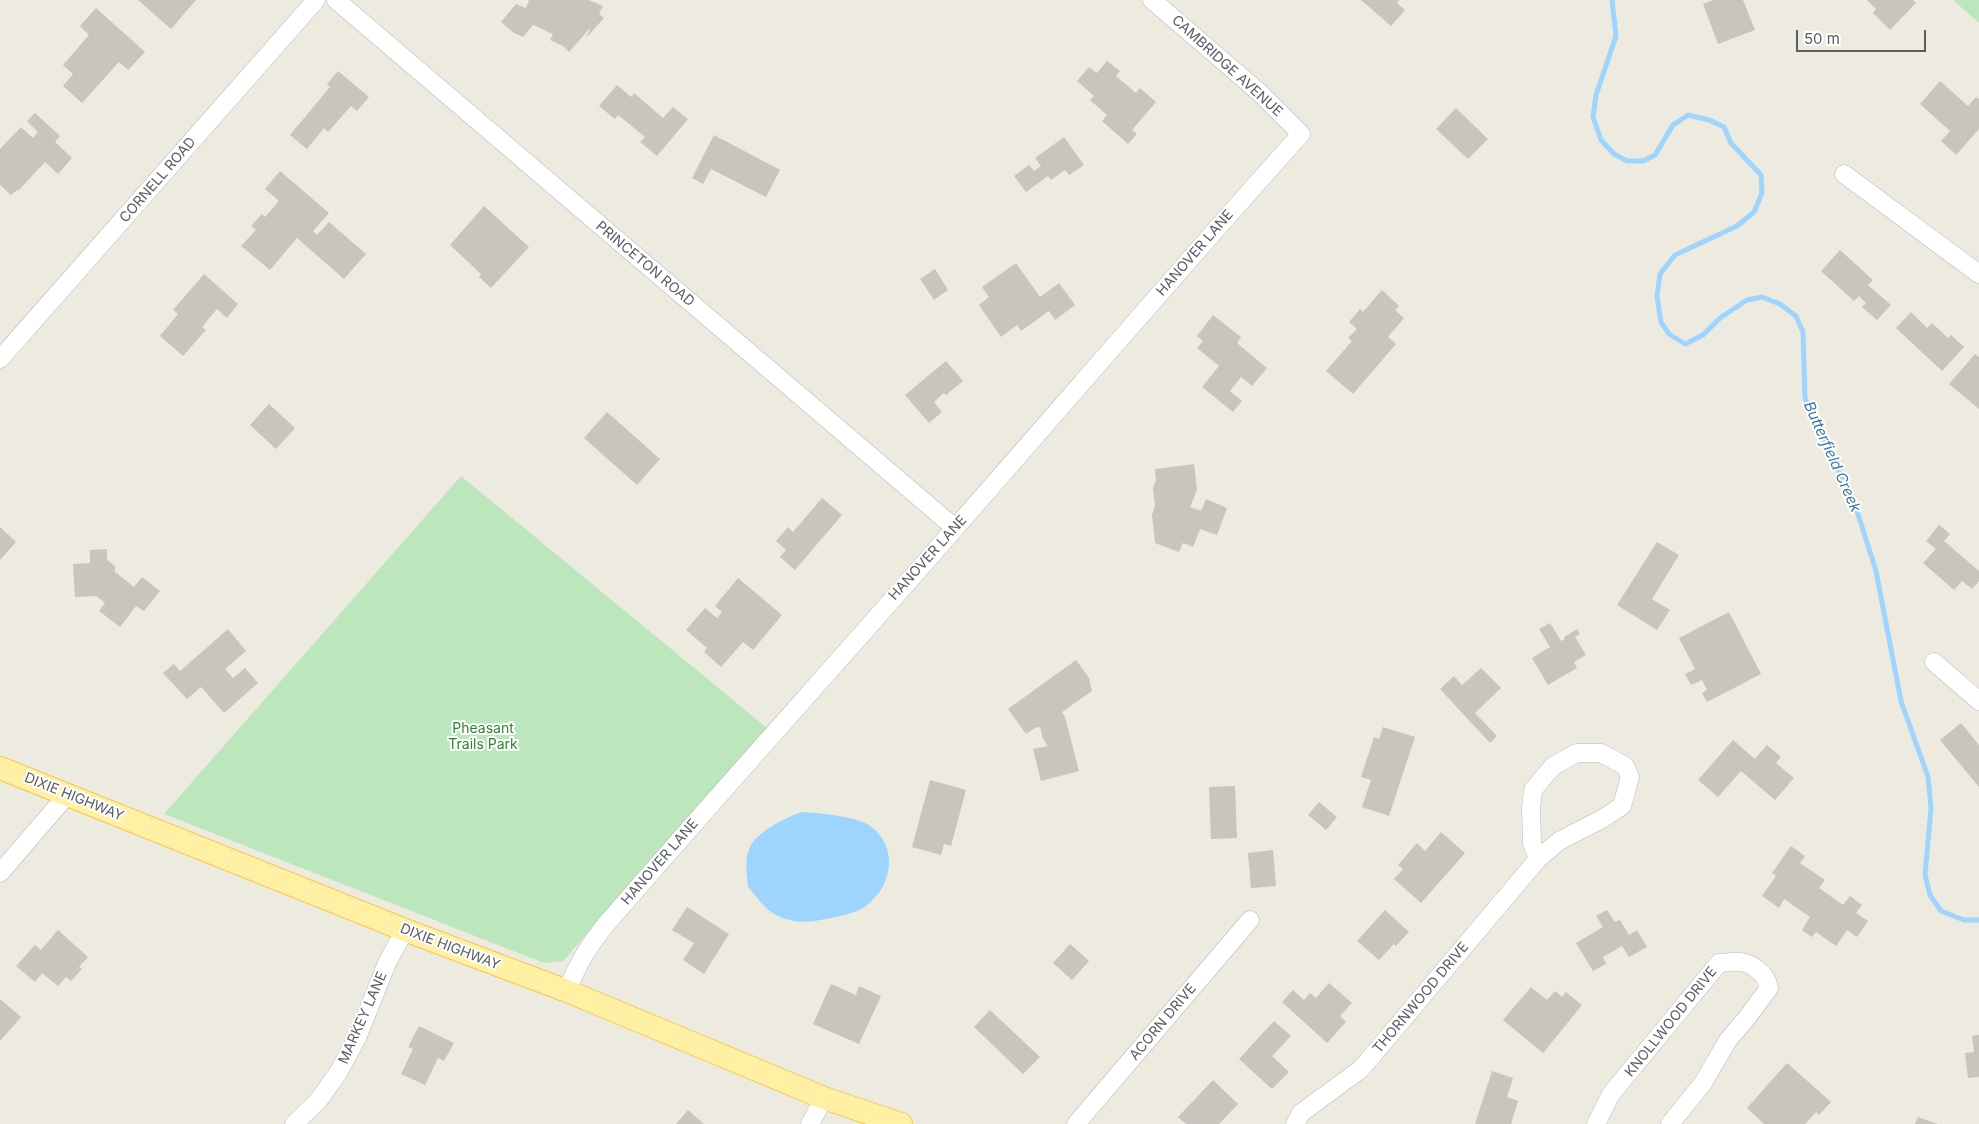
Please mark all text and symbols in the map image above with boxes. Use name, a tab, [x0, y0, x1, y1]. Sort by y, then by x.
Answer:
street label: CAMBRIDGE AVENUE	[1168, 12, 1286, 120]
scale bar	[1799, 20, 1929, 52]
text: 50 m	[1804, 29, 1840, 48]
street label: CORNELL ROAD	[116, 134, 200, 226]
street label: HANOVER LANE	[1153, 207, 1237, 299]
street label: PRINCETON ROAD	[592, 218, 698, 310]
water label: Butterfield Creek	[1800, 399, 1864, 515]
street label: HANOVER LANE	[885, 512, 971, 604]
park label: Pheasant Trails Park	[448, 721, 518, 754]
street label: DIXIE HIGHWAY	[22, 769, 126, 825]
street label: HANOVER LANE	[618, 816, 702, 908]
street label: DIXIE HIGHWAY	[398, 920, 502, 974]
street label: THORNWOOD DRIVE	[1370, 939, 1472, 1057]
street label: KNOLLWOOD DRIVE	[1621, 964, 1721, 1080]
street label: MARKEY LANE	[335, 969, 391, 1067]
street label: ACORN DRIVE	[1126, 980, 1200, 1064]

